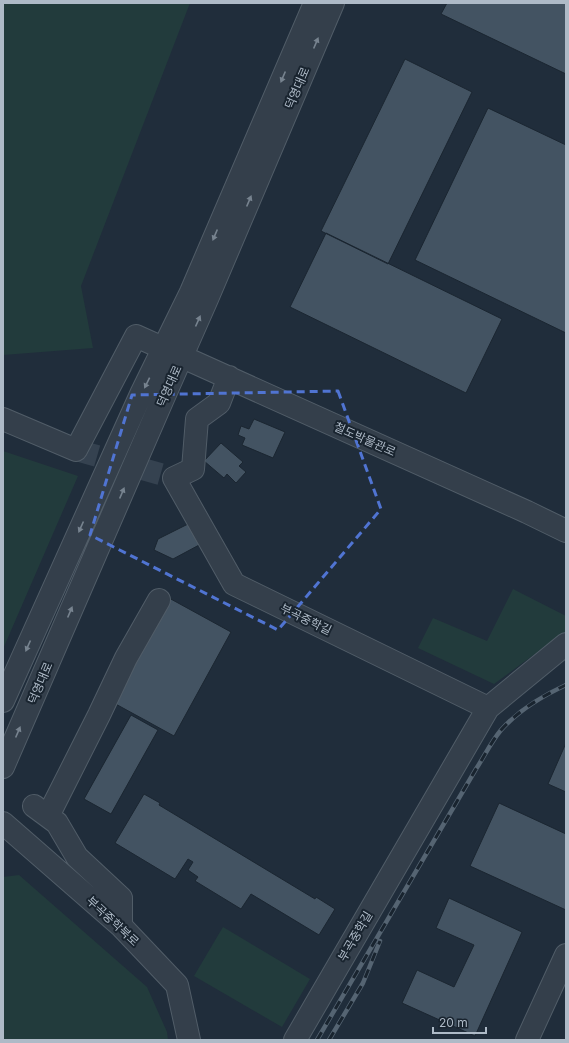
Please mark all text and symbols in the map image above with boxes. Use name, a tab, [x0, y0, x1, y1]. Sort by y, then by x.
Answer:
one-way arrow	[313, 37, 319, 49]
street label: 덕영대로	[281, 65, 313, 111]
one-way arrow	[280, 72, 286, 83]
one-way arrow	[246, 196, 252, 207]
one-way arrow	[212, 230, 218, 241]
one-way arrow	[195, 314, 201, 326]
street label: 덕영대로	[153, 363, 185, 409]
one-way arrow	[143, 378, 150, 389]
street label: 철도박물관로	[332, 419, 398, 459]
one-way arrow	[119, 488, 125, 499]
one-way arrow	[78, 522, 84, 533]
street label: 부곡중학길	[278, 600, 334, 638]
one-way arrow	[67, 607, 73, 618]
one-way arrow	[25, 640, 31, 651]
street label: 덕영대로	[24, 660, 56, 706]
one-way arrow	[16, 725, 22, 737]
street label: 부곡중학북로	[84, 893, 142, 949]
street label: 부곡중학길	[335, 908, 375, 964]
scale bar	[433, 1009, 486, 1035]
text: 20 m	[439, 1015, 468, 1030]

